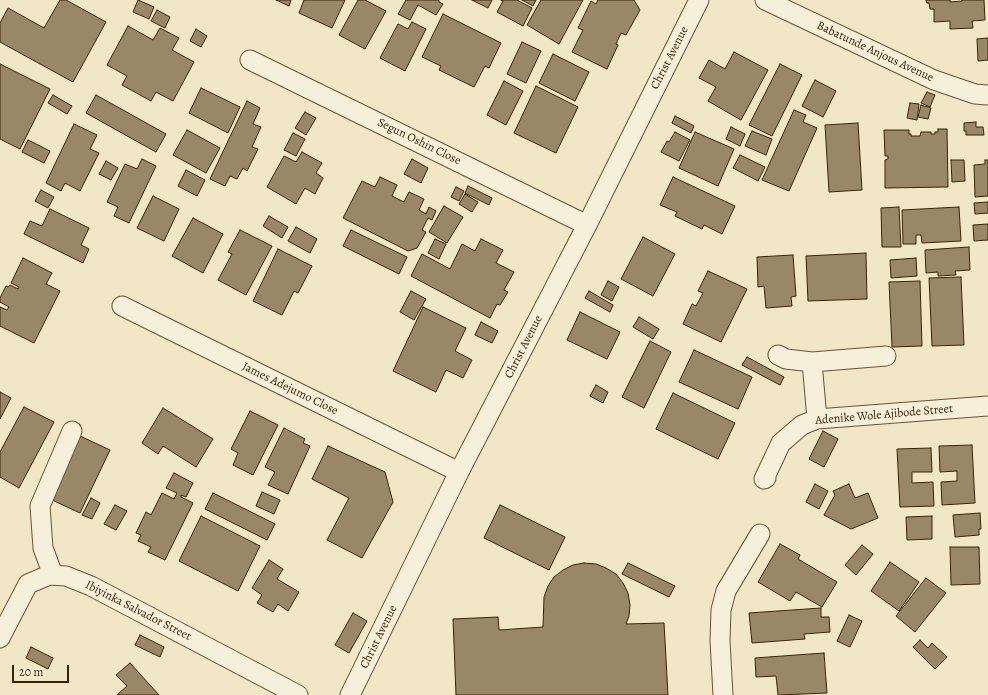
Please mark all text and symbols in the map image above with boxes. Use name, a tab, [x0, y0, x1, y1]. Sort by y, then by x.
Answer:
street label: Babatunde Anjous Avenue	[814, 19, 936, 85]
street label: Christ Avenue	[648, 24, 692, 92]
street label: Segun Oshin Close	[375, 116, 463, 168]
street label: Christ Avenue	[502, 313, 546, 381]
street label: James Adejumo Close	[240, 360, 340, 418]
street label: Adenike Wole Ajibode Street	[815, 402, 953, 428]
street label: Ibiyinka Salvador Street	[83, 578, 193, 644]
street label: Christ Avenue	[357, 603, 401, 671]
scale bar	[14, 657, 71, 683]
text: 20 m	[19, 664, 43, 680]

